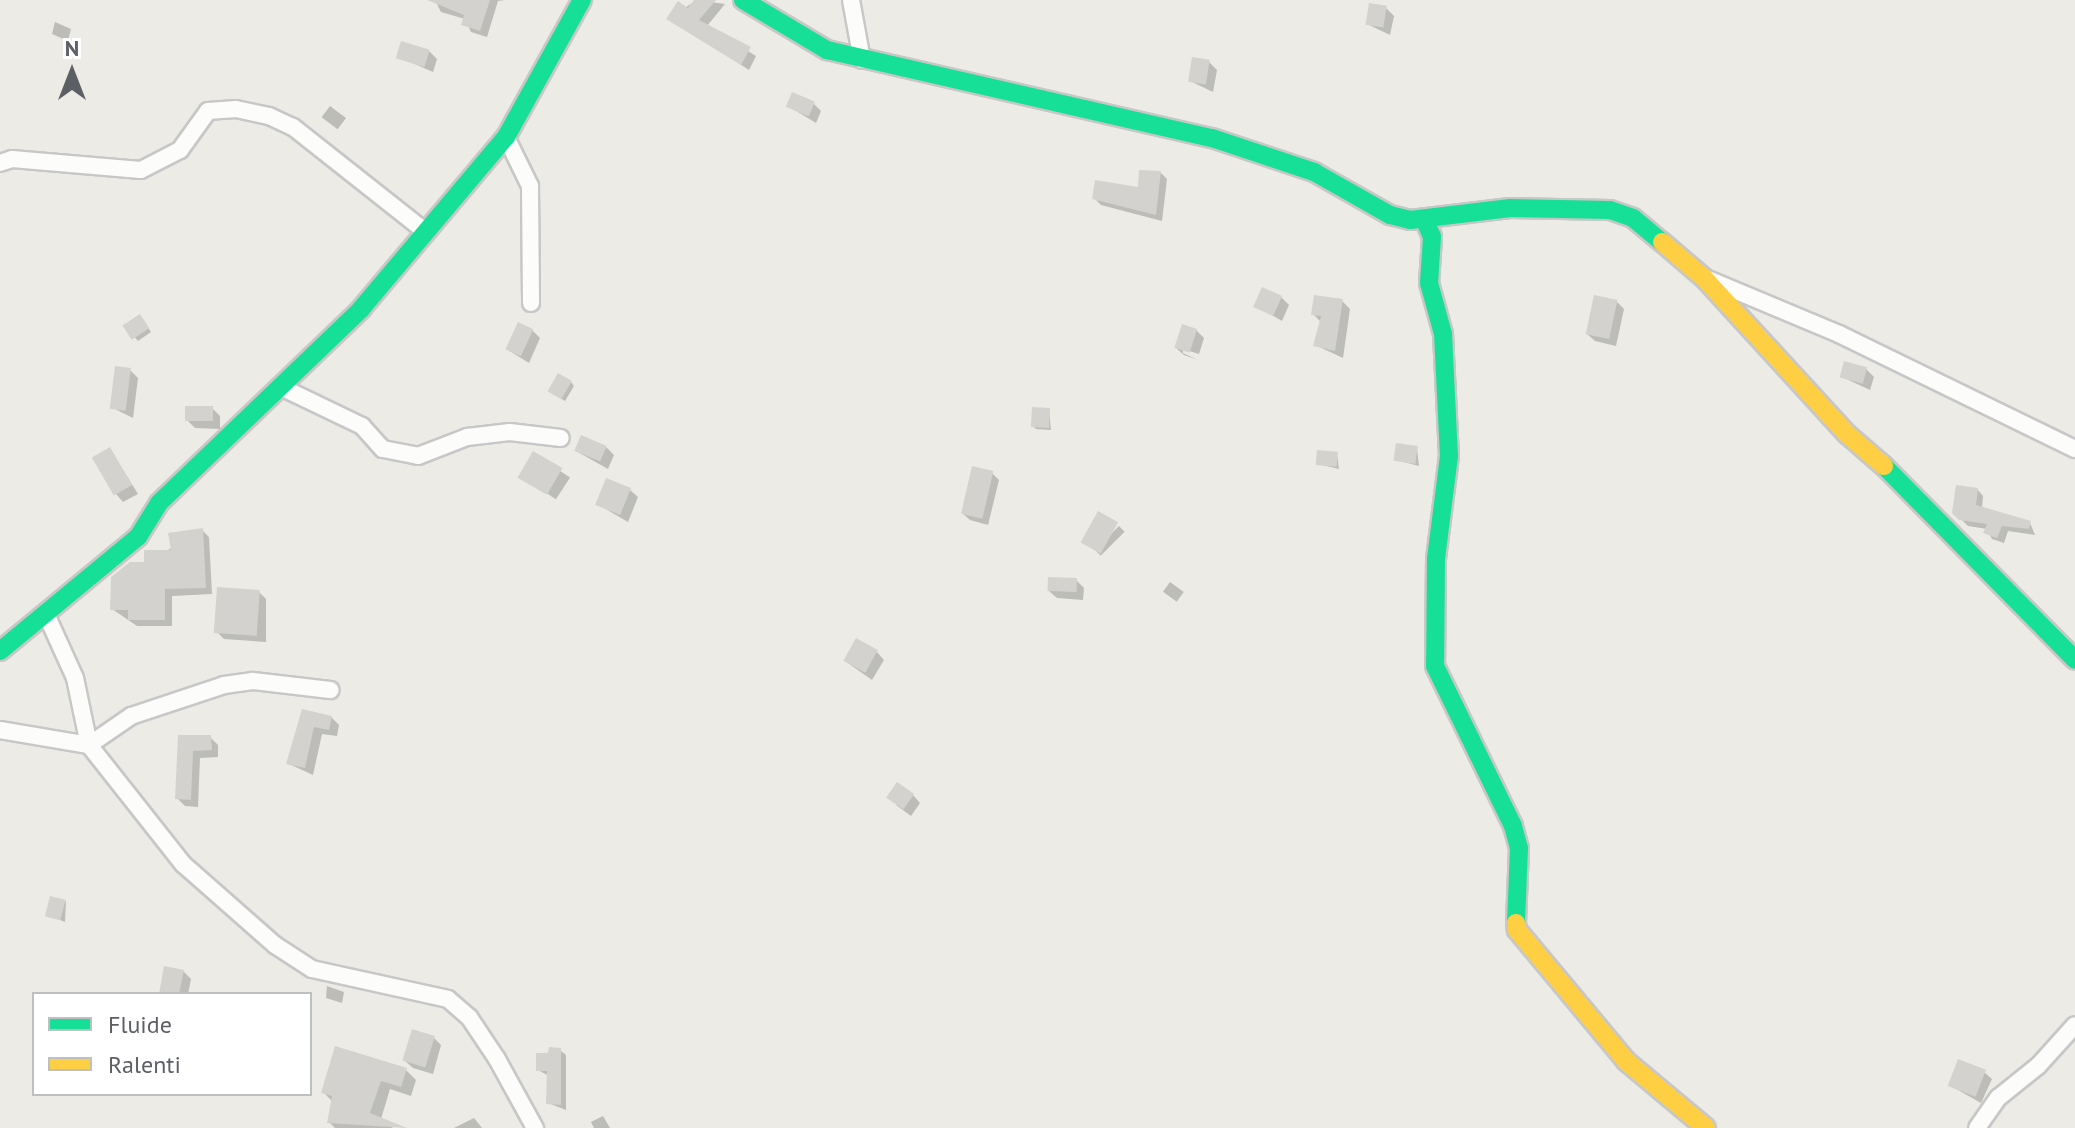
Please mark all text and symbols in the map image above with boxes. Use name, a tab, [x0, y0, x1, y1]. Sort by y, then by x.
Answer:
north arrow	[32, 32, 112, 112]
text: N	[65, 34, 79, 62]
legend	[32, 992, 312, 1096]
text: Fluide	[108, 1009, 172, 1040]
text: Ralenti	[108, 1049, 181, 1080]

